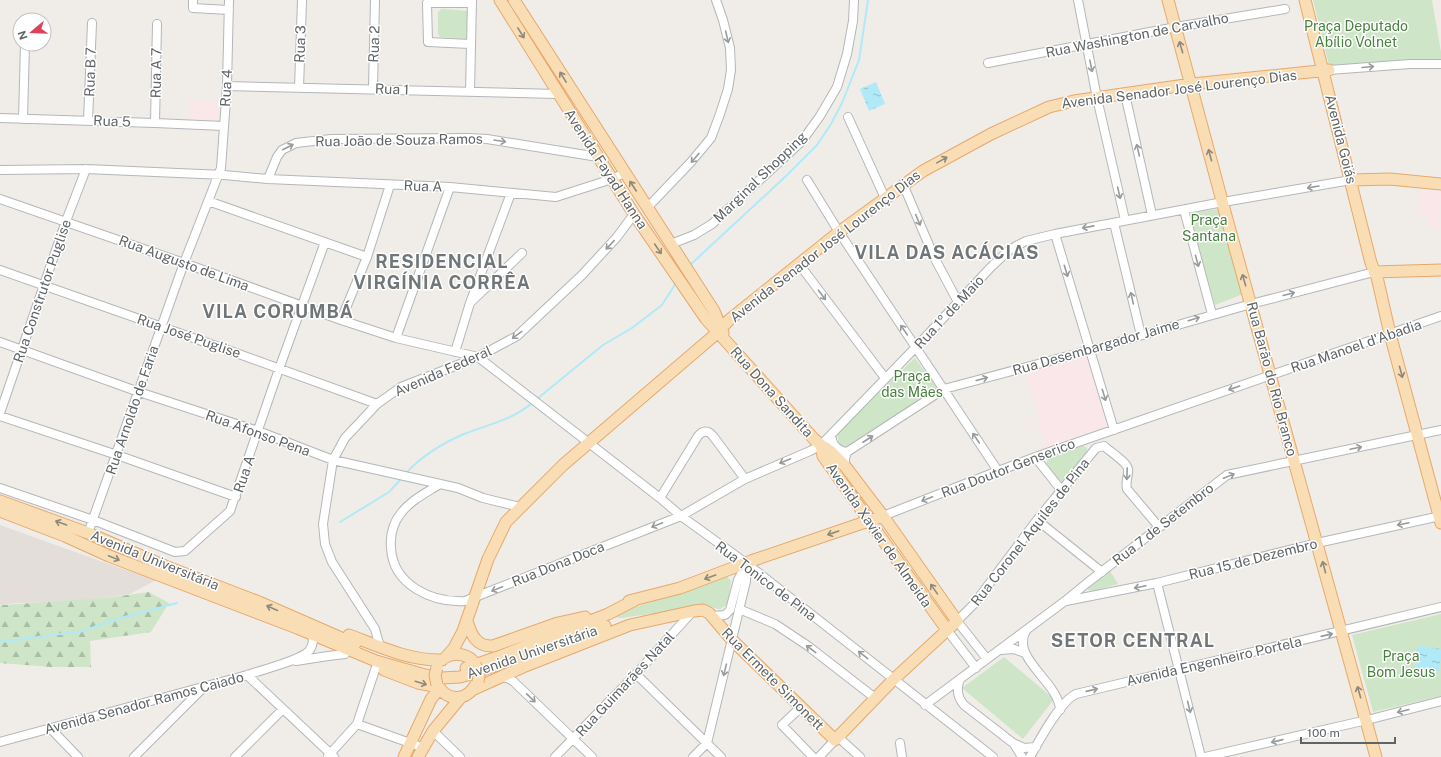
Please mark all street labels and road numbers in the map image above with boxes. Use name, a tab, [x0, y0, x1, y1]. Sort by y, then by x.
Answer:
street label: Rua Washington de Carvalho	[1044, 9, 1230, 61]
street label: Rua 3	[291, 25, 309, 63]
street label: Rua 2	[365, 25, 383, 63]
street label: Rua B 7	[81, 47, 99, 97]
street label: Rua A 7	[148, 48, 164, 98]
street label: Avenida Senador José Lourenço Dias	[1060, 67, 1298, 111]
street label: Rua 4	[217, 69, 235, 107]
street label: Rua 1	[375, 80, 409, 98]
street label: Avenida Goiás	[1322, 93, 1360, 185]
street label: Avenida Fayad Hanna	[561, 106, 651, 232]
street label: Rua 5	[93, 112, 131, 130]
street label: Marginal Shopping	[710, 128, 810, 226]
street label: Rua João de Souza Ramos	[315, 131, 483, 149]
street label: Avenida Senador José Lourenço Dias	[727, 167, 923, 325]
street label: Rua A	[403, 177, 443, 195]
street label: Rua Construtor Puglise	[10, 217, 74, 365]
street label: Rua Augusto de Lima	[117, 232, 251, 294]
street label: Rua 1º de Maio	[911, 272, 987, 352]
street label: Rua Barão do Rio Branco	[1244, 300, 1300, 458]
street label: Rua José Puglise	[135, 311, 243, 361]
street label: Rua Desembargador Jaime	[1011, 315, 1181, 379]
street label: Rua Manoel d'Abadia	[1288, 316, 1424, 376]
street label: Avenida Federal	[392, 342, 494, 400]
street label: Rua Arnoldo de Faria	[102, 343, 162, 477]
street label: Rua Dona Sandita	[727, 344, 817, 440]
street label: Rua Afonso Pena	[204, 407, 312, 459]
street label: Rua Doutor Genserico	[939, 435, 1077, 501]
street label: Rua A	[230, 453, 258, 495]
street label: Rua Coronel Aquiles de Pina	[967, 455, 1093, 609]
street label: Avenida Xavier de Almeida	[823, 460, 935, 610]
street label: Rua 7 de Setembro	[1109, 480, 1217, 568]
street label: Avenida Universitária	[88, 527, 222, 593]
street label: Rua 15 de Dezembro	[1187, 535, 1319, 583]
street label: Rua Dona Doca	[509, 538, 607, 590]
street label: Rua Tonico de Pina	[713, 538, 819, 624]
street label: Avenida Universitária	[465, 622, 599, 682]
street label: Rua Ermete Simonett	[719, 625, 827, 733]
street label: Rua Guimarães Natal	[572, 628, 678, 740]
street label: Avenida Engenheiro Portela	[1125, 633, 1303, 689]
street label: Avenida Senador Ramos Caiado	[43, 669, 245, 737]

